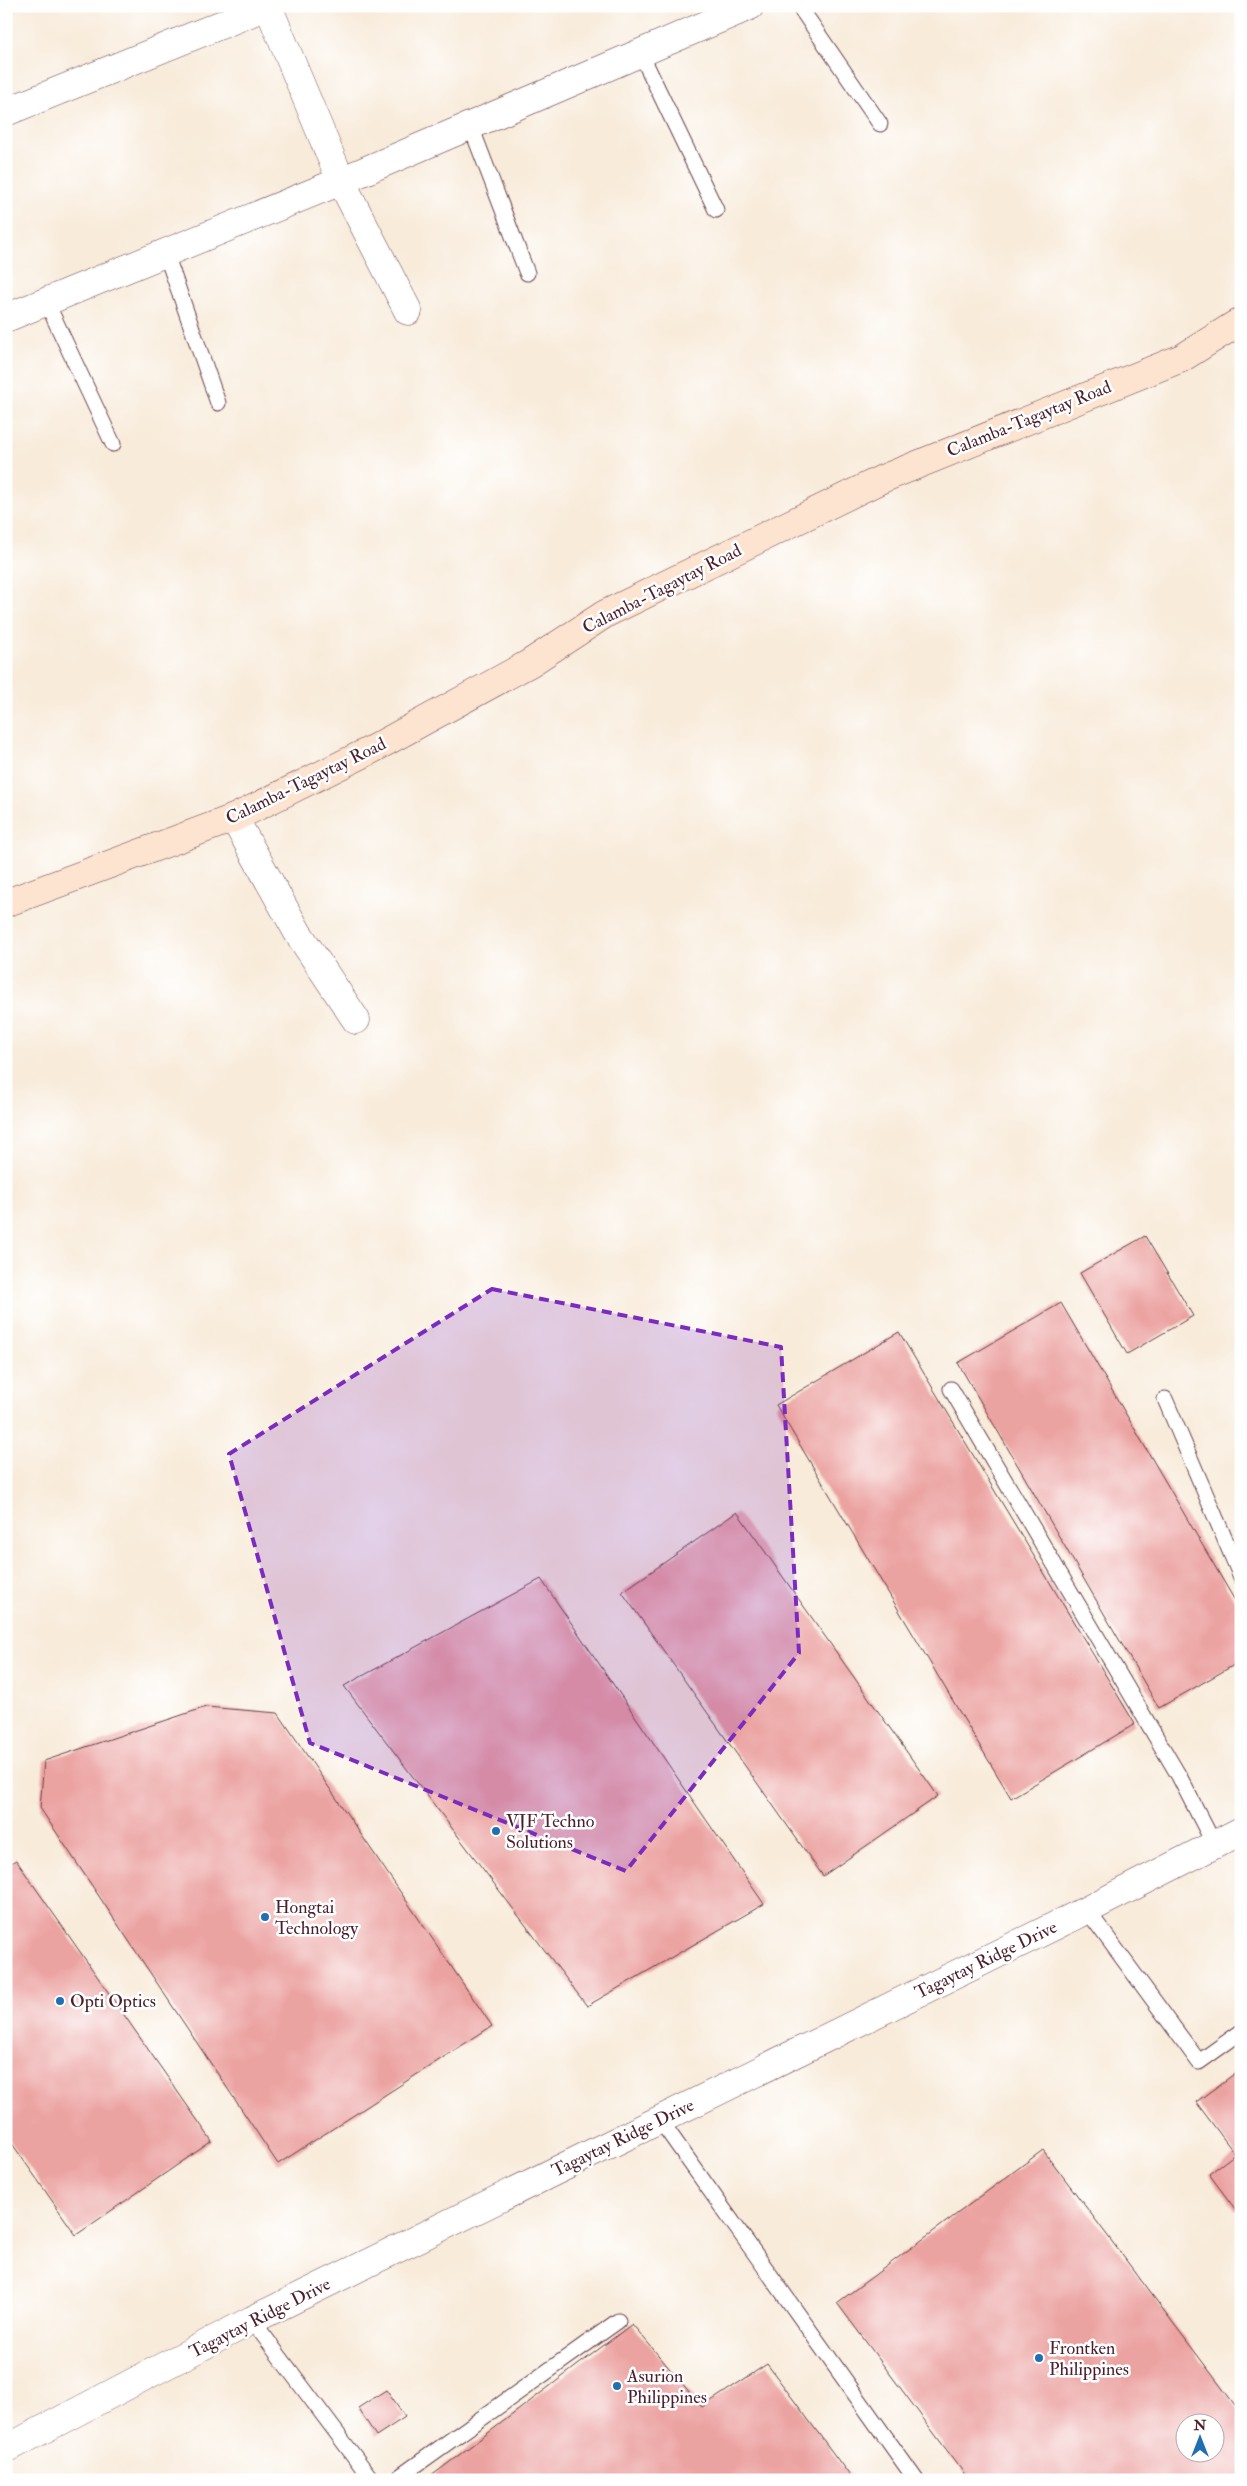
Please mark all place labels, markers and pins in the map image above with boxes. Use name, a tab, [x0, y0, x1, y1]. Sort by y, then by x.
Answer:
place label: VJF Techno Solutions	[506, 1810, 595, 1854]
marker: VJF Techno Solutions	[490, 1825, 502, 1837]
place label: Hongtai Technology	[275, 1896, 359, 1940]
marker: Hongtai Technology	[259, 1911, 271, 1923]
place label: Opti Optics	[70, 1990, 156, 2013]
marker: Opti Optics	[54, 1995, 66, 2007]
place label: Frontken Philippines	[1049, 2337, 1129, 2381]
marker: Frontken Philippines	[1033, 2352, 1045, 2364]
place label: Asurion Philippines	[626, 2365, 707, 2409]
marker: Asurion Philippines	[611, 2380, 623, 2392]

